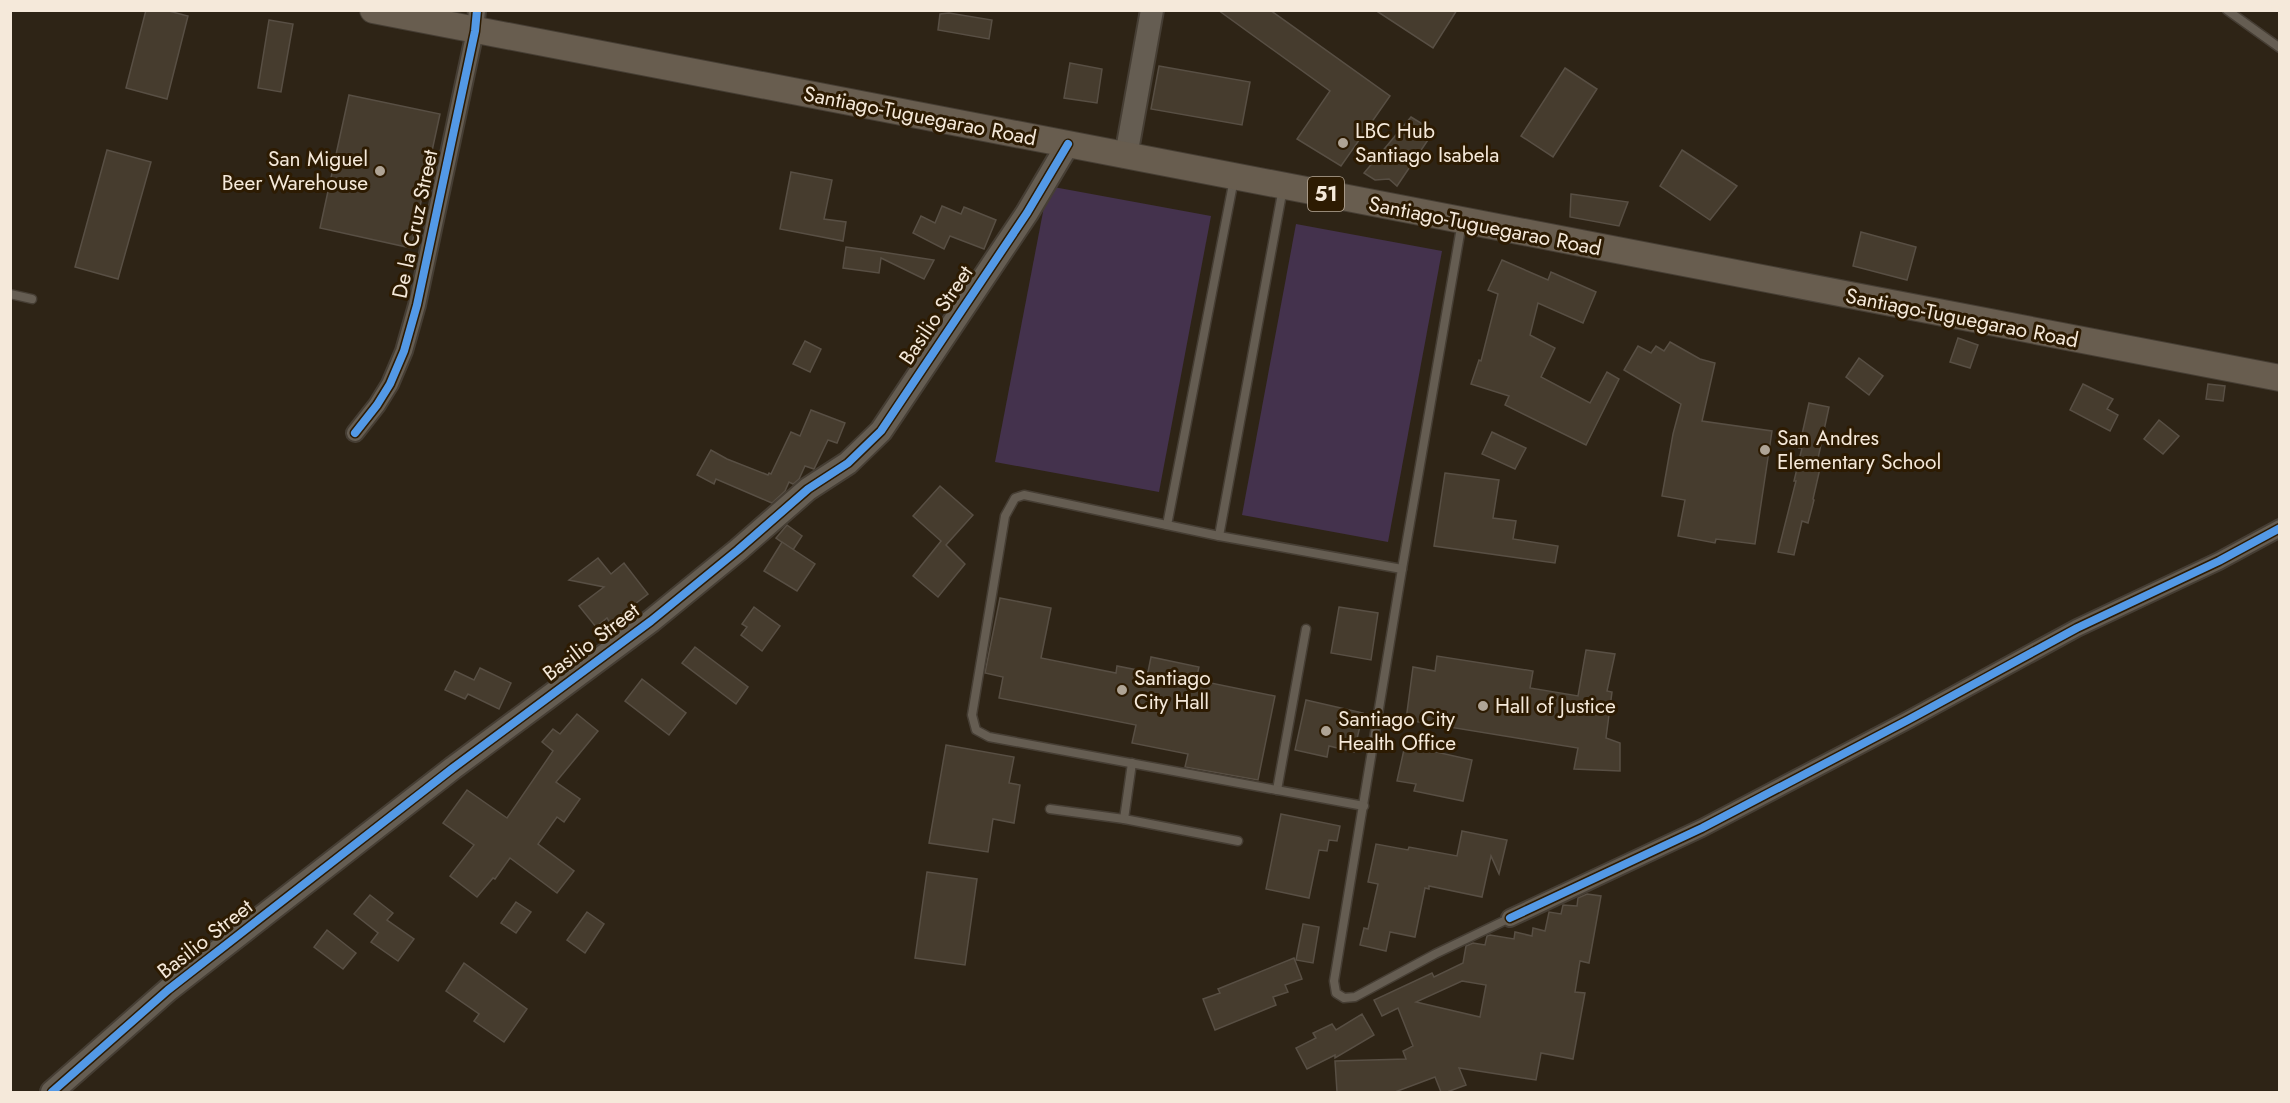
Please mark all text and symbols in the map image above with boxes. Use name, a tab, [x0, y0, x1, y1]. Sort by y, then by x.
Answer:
street label: Santiago-Tuguegarao Road	[801, 79, 1039, 153]
place label: LBC Hub Santiago Isabela	[1355, 116, 1499, 170]
marker: LBC Hub Santiago Isabela	[1336, 136, 1350, 150]
place label: San Miguel Beer Warehouse	[222, 144, 368, 198]
street label: De la Cruz Street	[385, 147, 445, 301]
marker: San Miguel Beer Warehouse	[373, 164, 387, 178]
road number: 51	[1308, 177, 1344, 211]
street label: Santiago-Tuguegarao Road	[1366, 189, 1604, 263]
street label: Basilio Street	[892, 259, 980, 371]
street label: Santiago-Tuguegarao Road	[1843, 281, 2081, 355]
place label: San Andres Elementary School	[1777, 423, 1941, 477]
marker: San Andres Elementary School	[1758, 443, 1772, 457]
street label: Basilio Street	[536, 596, 646, 688]
place label: Santiago City Hall	[1134, 663, 1211, 717]
marker: Santiago City Hall	[1115, 683, 1129, 697]
place label: Hall of Justice	[1495, 691, 1616, 721]
marker: Hall of Justice	[1476, 699, 1490, 713]
place label: Santiago City Health Office	[1338, 704, 1456, 758]
marker: Santiago City Health Office	[1319, 724, 1333, 738]
street label: Basilio Street	[151, 892, 259, 986]

